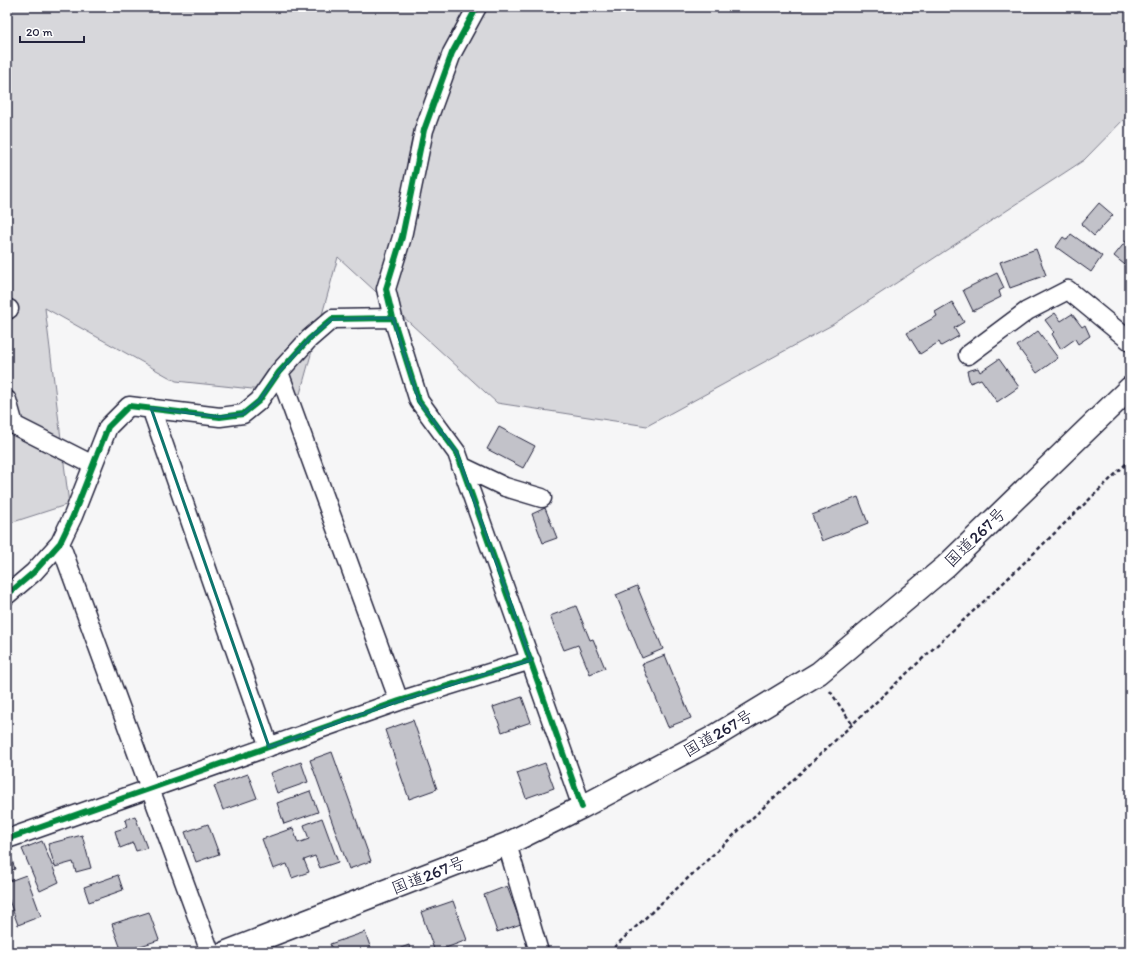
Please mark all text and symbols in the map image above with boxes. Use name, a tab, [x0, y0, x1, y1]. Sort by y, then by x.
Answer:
scale bar	[20, 18, 84, 44]
text: 20 m	[26, 25, 53, 39]
street label: 国道267号	[940, 503, 1010, 571]
street label: 国道267号	[679, 705, 757, 761]
street label: 国道267号	[388, 852, 468, 898]

